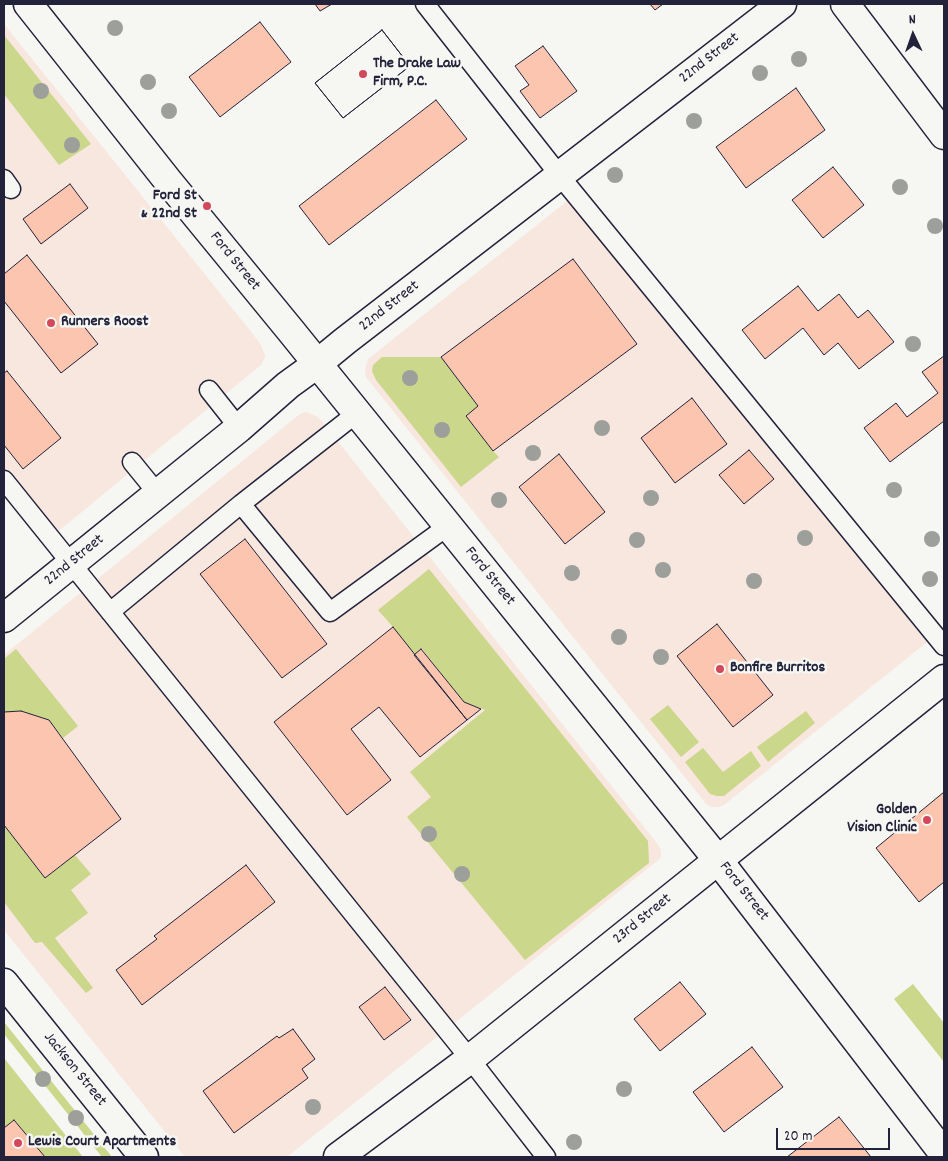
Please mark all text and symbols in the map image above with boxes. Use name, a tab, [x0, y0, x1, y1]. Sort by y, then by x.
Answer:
north arrow	[888, 10, 938, 60]
text: N	[908, 10, 916, 30]
street label: 22nd Street	[676, 29, 744, 89]
place label: The Drake Law Firm, P.C.	[373, 55, 461, 93]
marker: The Drake Law Firm, P.C.	[357, 68, 369, 80]
place label: Ford St & 22nd St	[141, 187, 197, 225]
marker: Ford St & 22nd St	[201, 200, 213, 212]
street label: Ford Street	[204, 229, 264, 295]
street label: 22nd Street	[356, 277, 424, 337]
place label: Runners Roost	[61, 313, 149, 333]
marker: Runners Roost	[45, 317, 57, 329]
street label: 22nd Street	[41, 531, 109, 591]
street label: Ford Street	[459, 544, 519, 610]
place label: Bonfire Burritos	[730, 659, 825, 679]
marker: Bonfire Burritos	[714, 663, 726, 675]
place label: Golden Vision Clinic	[847, 801, 917, 839]
marker: Golden Vision Clinic	[921, 814, 933, 826]
street label: Ford Street	[714, 858, 772, 926]
street label: 23rd Street	[610, 890, 676, 950]
street label: Jackson Street	[38, 1029, 110, 1111]
scale bar	[778, 1118, 892, 1150]
text: 20 m	[784, 1126, 812, 1148]
place label: Lewis Court Apartments	[28, 1133, 176, 1153]
marker: Lewis Court Apartments	[12, 1137, 24, 1149]

